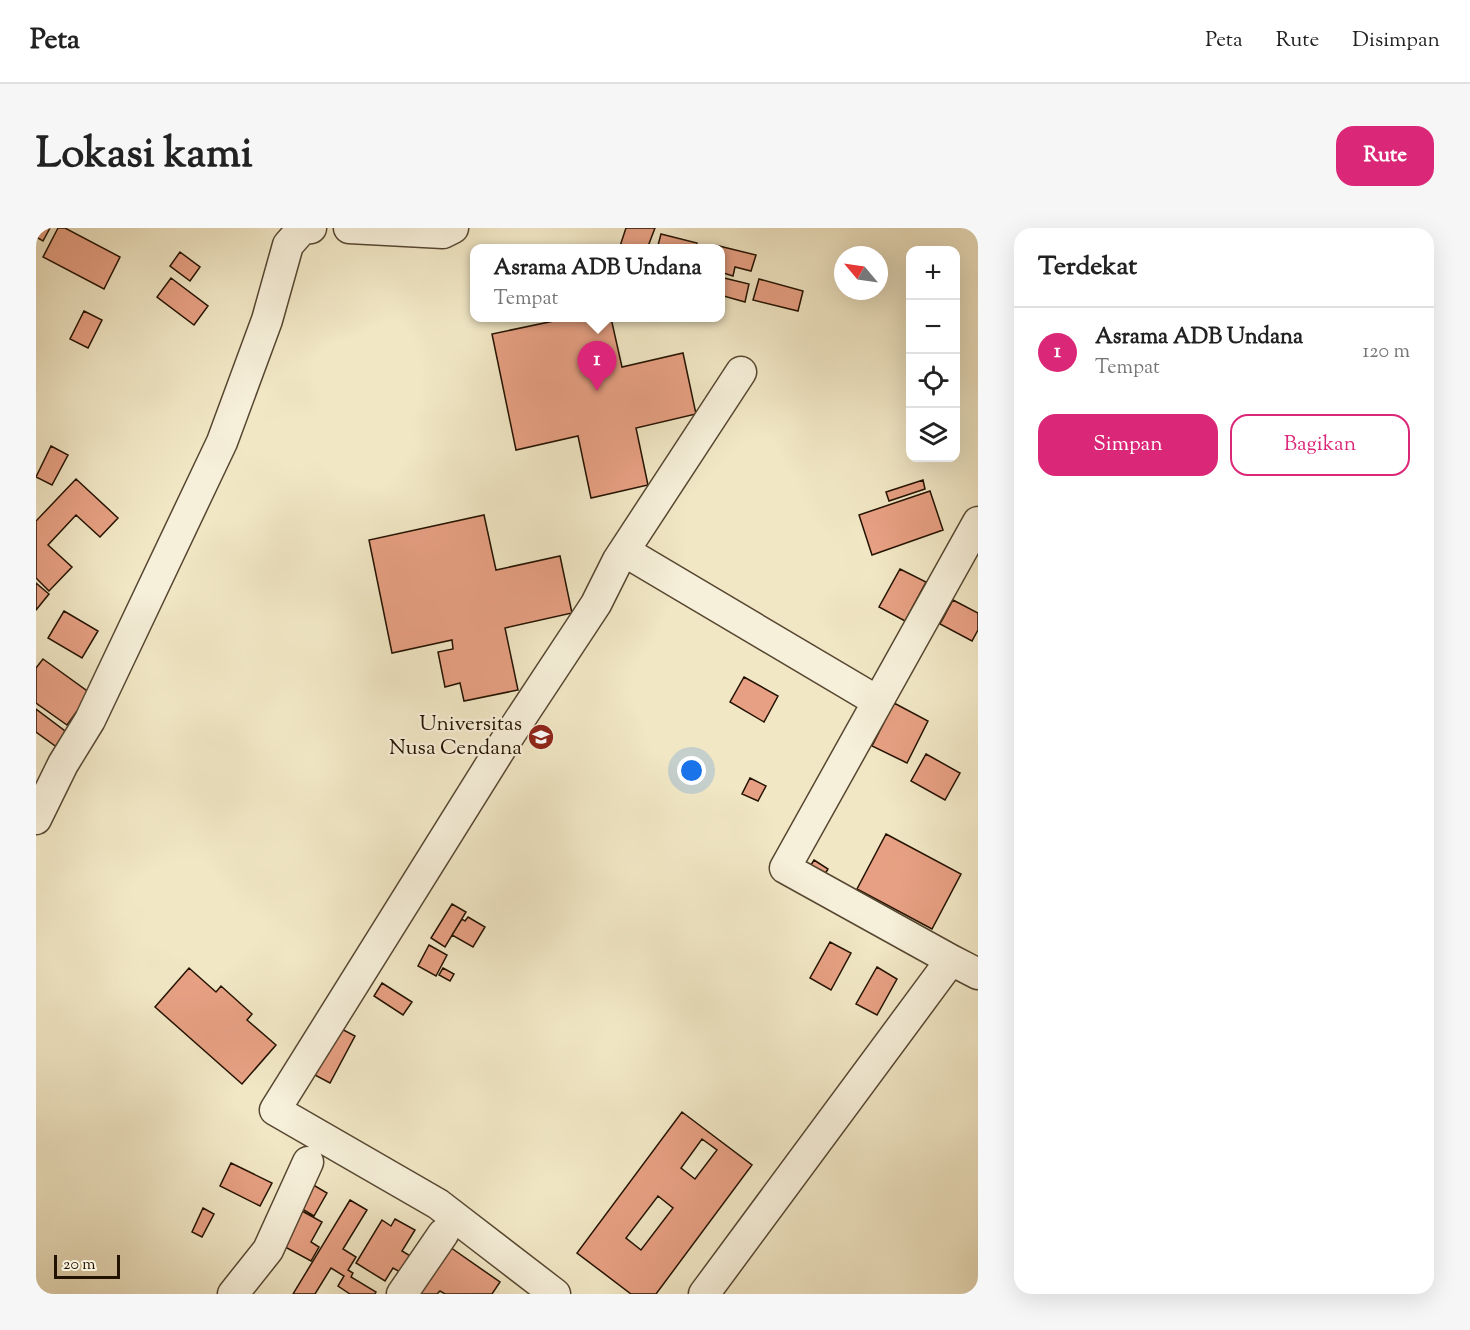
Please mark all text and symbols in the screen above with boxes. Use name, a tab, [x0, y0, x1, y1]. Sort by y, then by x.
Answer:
text: Peta	[30, 21, 80, 61]
text: Peta	[1205, 26, 1243, 56]
text: Rute	[1276, 26, 1319, 56]
text: Disimpan	[1352, 26, 1440, 56]
text: Lokasi kami	[36, 126, 253, 186]
button: Rute	[1336, 126, 1434, 186]
popup	[470, 244, 725, 322]
north arrow	[834, 246, 888, 300]
map controls	[906, 246, 960, 462]
button: +	[906, 246, 960, 300]
text: Terdekat	[1038, 249, 1137, 286]
text: Asrama ADB Undana	[493, 253, 702, 285]
text: Tempat	[493, 285, 558, 314]
button: −	[906, 300, 960, 354]
text: Asrama ADB Undana	[1095, 322, 1303, 354]
text: 1	[1054, 338, 1061, 367]
text: 120 m	[1362, 338, 1410, 367]
pin: 1	[578, 342, 616, 391]
button: locate	[906, 354, 960, 408]
text: Tempat	[1095, 354, 1160, 383]
button: layers	[906, 408, 960, 462]
button: Simpan	[1038, 414, 1218, 476]
button: Bagikan	[1230, 414, 1410, 476]
place label: Universitas Nusa Cendana	[389, 710, 522, 764]
school or university icon: Universitas Nusa Cendana	[526, 722, 556, 752]
your location	[677, 756, 706, 785]
scale bar	[54, 1252, 120, 1280]
text: 20 m	[63, 1254, 96, 1277]

